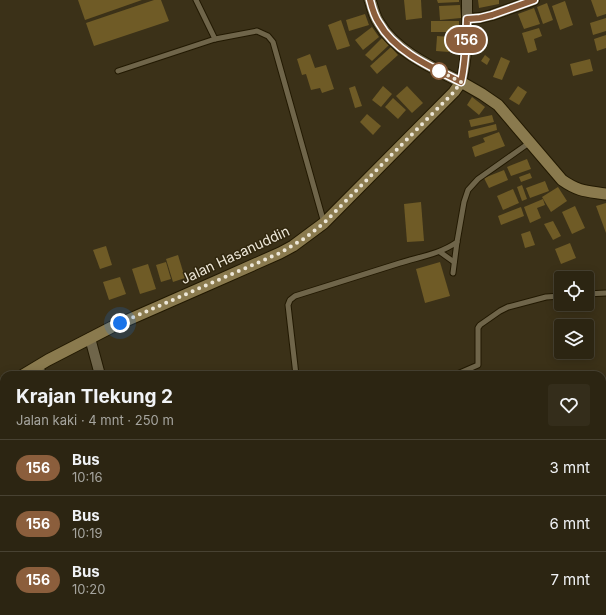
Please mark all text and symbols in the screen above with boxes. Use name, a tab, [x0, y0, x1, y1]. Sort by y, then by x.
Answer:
line badge: 156	[443, 27, 489, 53]
text: 156	[454, 31, 478, 48]
unlabelled marker	[430, 62, 448, 80]
street label: Jalan Hasanuddin	[178, 222, 292, 287]
map controls	[554, 271, 594, 359]
button: locate	[554, 271, 594, 311]
your location	[110, 313, 130, 333]
button: layers	[554, 319, 594, 359]
button: heart	[548, 384, 590, 426]
text: Krajan Tlekung 2	[16, 385, 173, 408]
text: Jalan kaki · 4 mnt · 250 m	[16, 412, 174, 428]
text: Bus	[72, 450, 100, 469]
text: 3 mnt	[550, 458, 590, 477]
text: 156	[26, 459, 50, 476]
text: 10:16	[72, 469, 103, 485]
text: Bus	[72, 506, 100, 525]
text: 6 mnt	[550, 514, 590, 533]
text: 156	[26, 515, 50, 532]
text: 10:19	[72, 525, 103, 541]
text: Bus	[72, 562, 100, 581]
text: 7 mnt	[550, 570, 590, 589]
text: 156	[26, 571, 50, 588]
text: 10:20	[72, 581, 105, 597]

